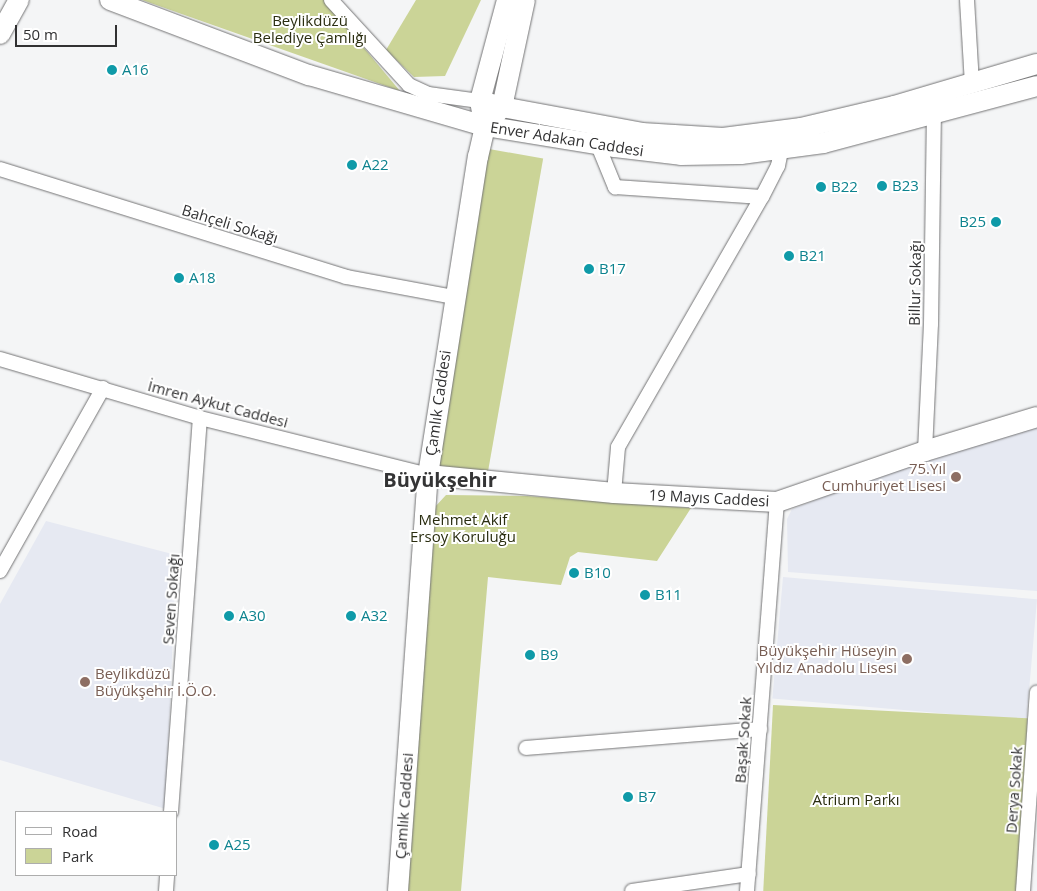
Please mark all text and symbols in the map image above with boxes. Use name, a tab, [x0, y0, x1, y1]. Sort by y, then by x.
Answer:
park label: Beylikdüzü Belediye Çamlığı	[253, 11, 367, 46]
scale bar	[18, 15, 120, 47]
text: 50 m	[23, 24, 58, 44]
place label: A16	[122, 61, 149, 79]
marker: A16	[106, 64, 118, 76]
street label: Enver Adakan Caddesi	[489, 118, 645, 160]
place label: A22	[362, 156, 389, 174]
marker: A22	[346, 159, 358, 171]
place label: B23	[892, 177, 919, 195]
place label: B22	[831, 178, 858, 196]
marker: B23	[876, 180, 888, 192]
marker: B22	[815, 181, 827, 193]
street label: Bahçeli Sokağı	[180, 201, 280, 247]
place label: B25	[959, 213, 986, 231]
marker: B25	[990, 216, 1002, 228]
street label: Billur Sokağı	[905, 240, 925, 326]
place label: B21	[799, 247, 826, 265]
marker: B21	[783, 250, 795, 262]
place label: B17	[599, 260, 626, 278]
marker: B17	[583, 263, 595, 275]
place label: A18	[189, 269, 216, 287]
marker: A18	[173, 272, 185, 284]
street label: Çamlık Caddesi	[422, 349, 454, 457]
street label: İmren Aykut Caddesi	[146, 377, 290, 431]
place label: 75.Yıl Cumhuriyet Lisesi	[822, 459, 946, 494]
district label: Büyükşehir	[383, 467, 497, 491]
marker: 75.Yıl Cumhuriyet Lisesi	[950, 471, 962, 483]
street label: 19 Mayıs Caddesi	[648, 486, 770, 510]
park label: Mehmet Akif Ersoy Koruluğu	[410, 510, 516, 545]
street label: Seven Sokağı	[159, 553, 183, 645]
place label: B10	[584, 564, 611, 582]
marker: B10	[568, 567, 580, 579]
place label: B11	[655, 586, 682, 604]
marker: B11	[639, 589, 651, 601]
place label: A30	[239, 607, 266, 625]
place label: A32	[361, 607, 388, 625]
marker: A30	[223, 610, 235, 622]
marker: A32	[345, 610, 357, 622]
place label: Büyükşehir Hüseyin Yıldız Anadolu Lisesi	[757, 641, 897, 676]
place label: B9	[540, 646, 558, 664]
marker: B9	[524, 649, 536, 661]
marker: Büyükşehir Hüseyin Yıldız Anadolu Lisesi	[901, 653, 913, 665]
place label: Beylikdüzü Büyükşehir İ.Ö.O.	[95, 664, 216, 699]
marker: Beylikdüzü Büyükşehir İ.Ö.O.	[79, 676, 91, 688]
street label: Başak Sokak	[731, 696, 755, 784]
street label: Derya Sokak	[1002, 746, 1026, 834]
street label: Çamlık Caddesi	[391, 752, 417, 860]
place label: B7	[638, 788, 656, 806]
marker: B7	[622, 791, 634, 803]
park label: Atrium Parkı	[813, 791, 899, 809]
legend	[15, 811, 178, 876]
text: Road	[62, 821, 98, 841]
place label: A25	[224, 836, 251, 854]
marker: A25	[208, 839, 220, 851]
text: Park	[62, 846, 93, 866]

